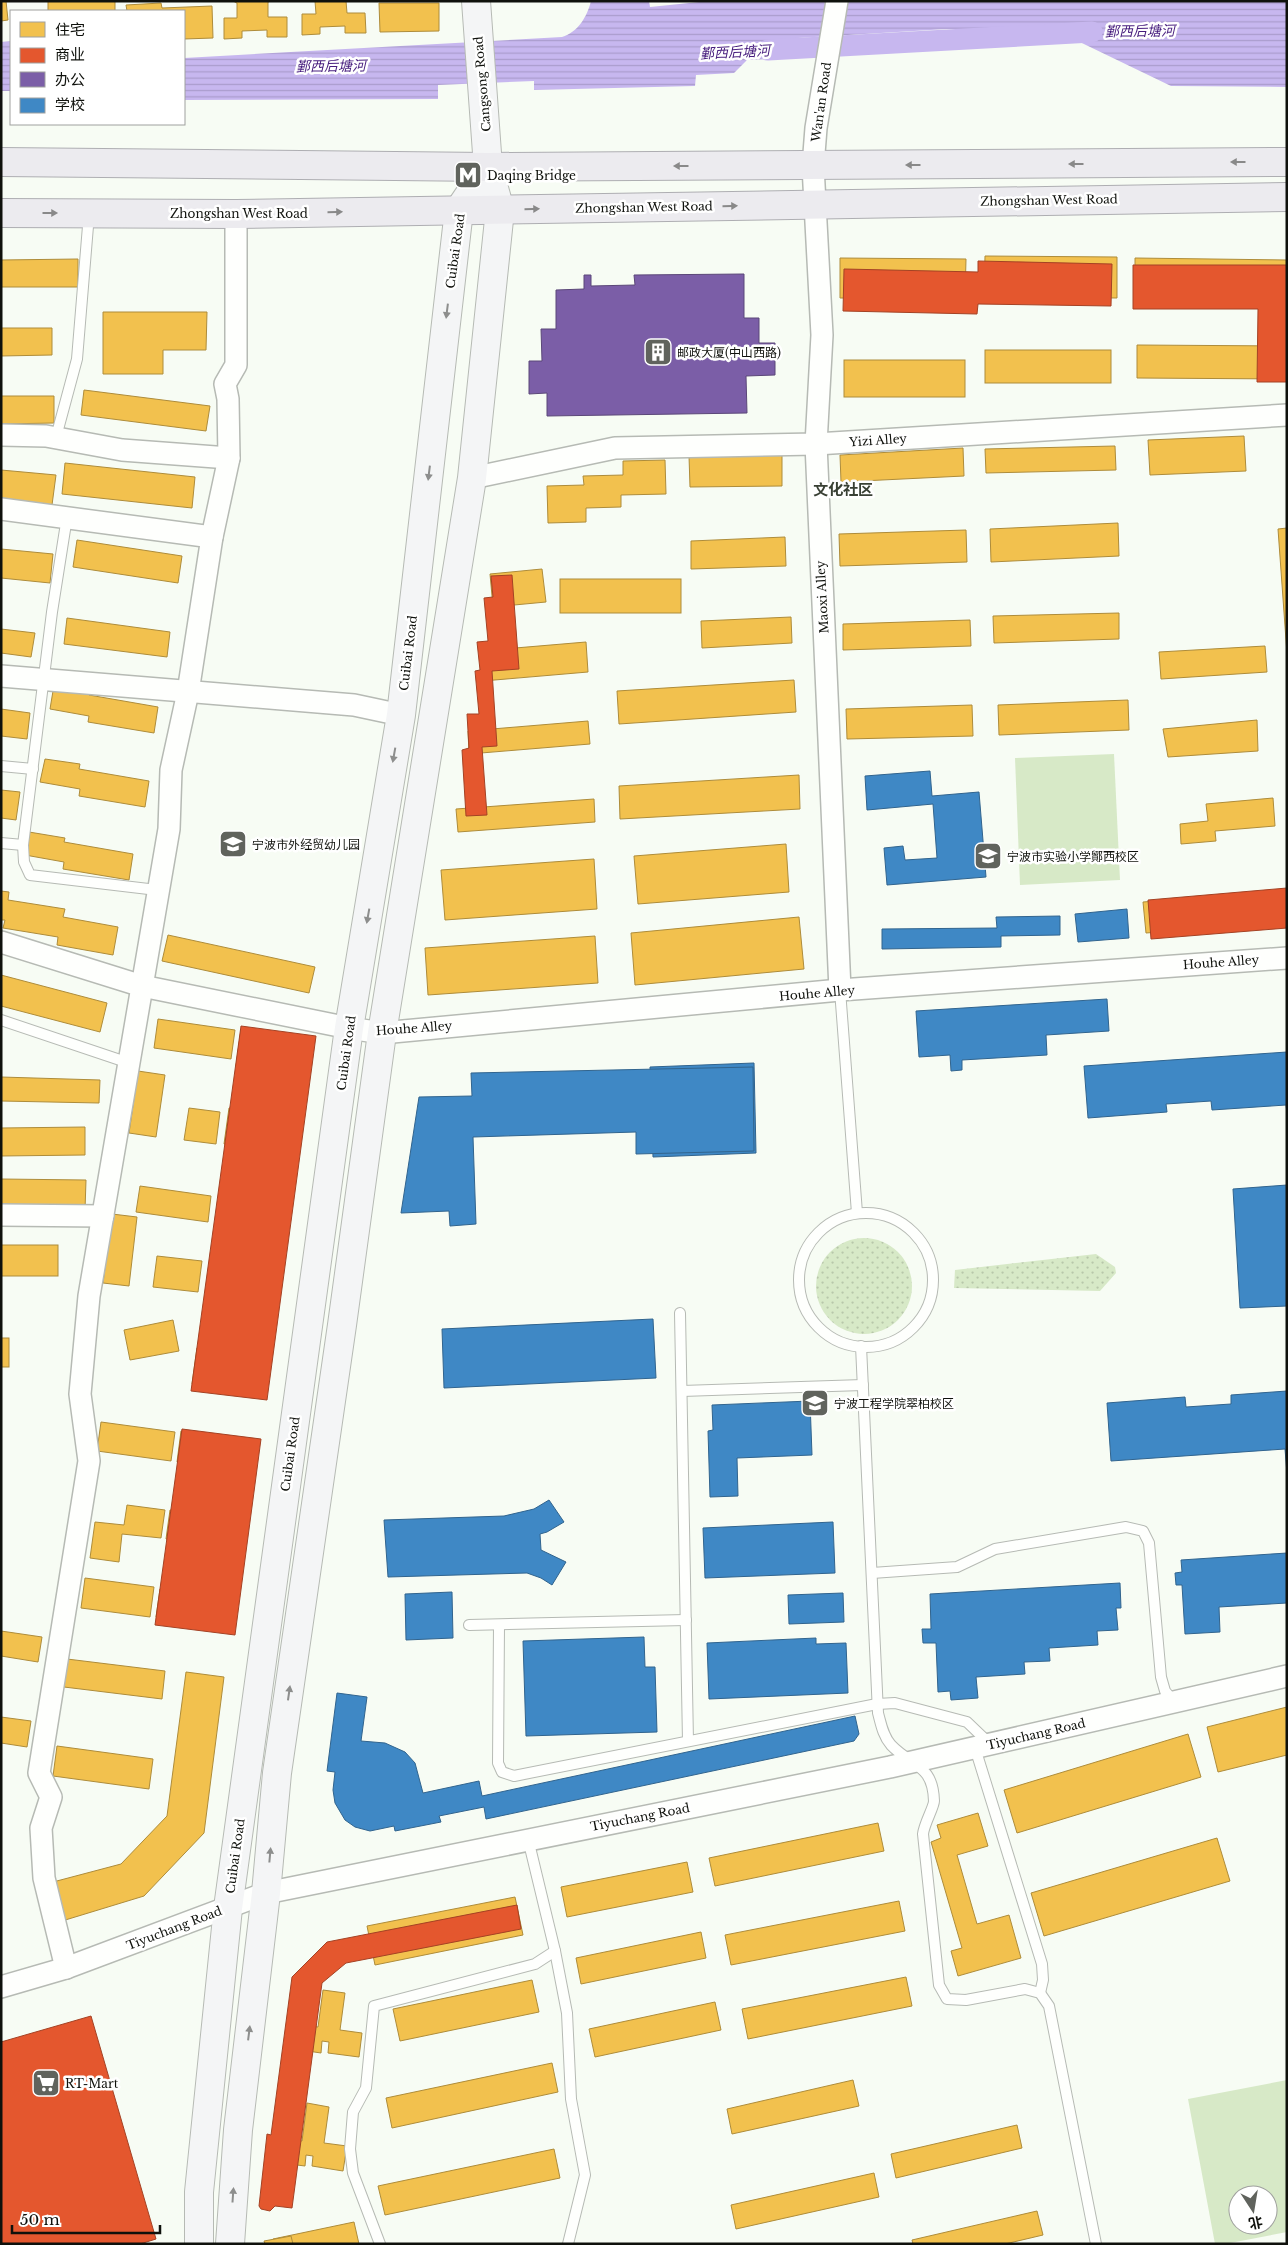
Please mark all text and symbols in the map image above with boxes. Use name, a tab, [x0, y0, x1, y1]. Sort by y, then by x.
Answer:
legend	[10, 10, 185, 125]
text: 住宅	[55, 20, 85, 39]
water label: 鄞西后塘河	[1105, 21, 1178, 41]
street label: Cangsong Road	[470, 36, 494, 132]
water label: 鄞西后塘河	[700, 41, 773, 63]
text: 商业	[55, 45, 85, 64]
water label: 鄞西后塘河	[296, 56, 369, 76]
street label: Wan'an Road	[808, 61, 834, 144]
text: 办公	[55, 70, 85, 89]
text: 学校	[55, 95, 85, 114]
one-way arrow	[1230, 158, 1246, 166]
metro station icon: Daqing Bridge	[453, 160, 483, 190]
one-way arrow	[1067, 160, 1083, 168]
one-way arrow	[905, 161, 921, 169]
one-way arrow	[672, 162, 688, 170]
place label: Daqing Bridge	[487, 168, 576, 183]
street label: Zhongshan West Road	[980, 191, 1118, 209]
street label: Zhongshan West Road	[575, 198, 713, 216]
one-way arrow	[722, 201, 738, 209]
one-way arrow	[525, 205, 541, 213]
street label: Zhongshan West Road	[170, 206, 308, 221]
one-way arrow	[327, 208, 343, 216]
one-way arrow	[42, 209, 58, 217]
street label: Cuibai Road	[442, 212, 468, 290]
one-way arrow	[443, 303, 451, 319]
building icon: 邮政大厦(中山西路)	[643, 337, 673, 367]
place label: 邮政大厦(中山西路)	[677, 345, 781, 360]
street label: Yizi Alley	[848, 430, 908, 450]
one-way arrow	[425, 465, 433, 481]
district label: 文化社区	[813, 480, 873, 499]
street label: Maoxi Alley	[813, 560, 831, 634]
street label: Cuibai Road	[396, 615, 420, 691]
one-way arrow	[390, 748, 398, 764]
school or university icon: 宁波市外经贸幼儿园	[218, 829, 248, 859]
place label: 宁波市外经贸幼儿园	[252, 837, 360, 852]
school or university icon: 宁波市实验小学鄮西校区	[973, 841, 1003, 871]
place label: 宁波市实验小学鄮西校区	[1007, 849, 1139, 864]
one-way arrow	[363, 908, 371, 924]
street label: Houhe Alley	[1182, 952, 1260, 972]
street label: Houhe Alley	[778, 982, 856, 1004]
street label: Cuibai Road	[333, 1014, 359, 1092]
street label: Houhe Alley	[375, 1018, 453, 1038]
school or university icon: 宁波工程学院翠柏校区	[800, 1388, 830, 1418]
place label: 宁波工程学院翠柏校区	[834, 1396, 954, 1411]
street label: Cuibai Road	[277, 1415, 303, 1493]
one-way arrow	[285, 1685, 293, 1701]
street label: Tiyuchang Road	[985, 1715, 1087, 1753]
street label: Tiyuchang Road	[589, 1800, 691, 1834]
street label: Cuibai Road	[222, 1817, 248, 1895]
one-way arrow	[266, 1846, 274, 1862]
street label: Tiyuchang Road	[124, 1903, 224, 1953]
one-way arrow	[245, 2025, 253, 2041]
supermarket icon: RT-Mart	[31, 2068, 61, 2098]
place label: RT-Mart	[65, 2076, 119, 2091]
north arrow	[1228, 2185, 1278, 2235]
one-way arrow	[230, 2187, 238, 2203]
scale bar	[12, 2202, 160, 2234]
text: 50 m	[20, 2210, 60, 2229]
text: 北	[1247, 2212, 1264, 2233]

